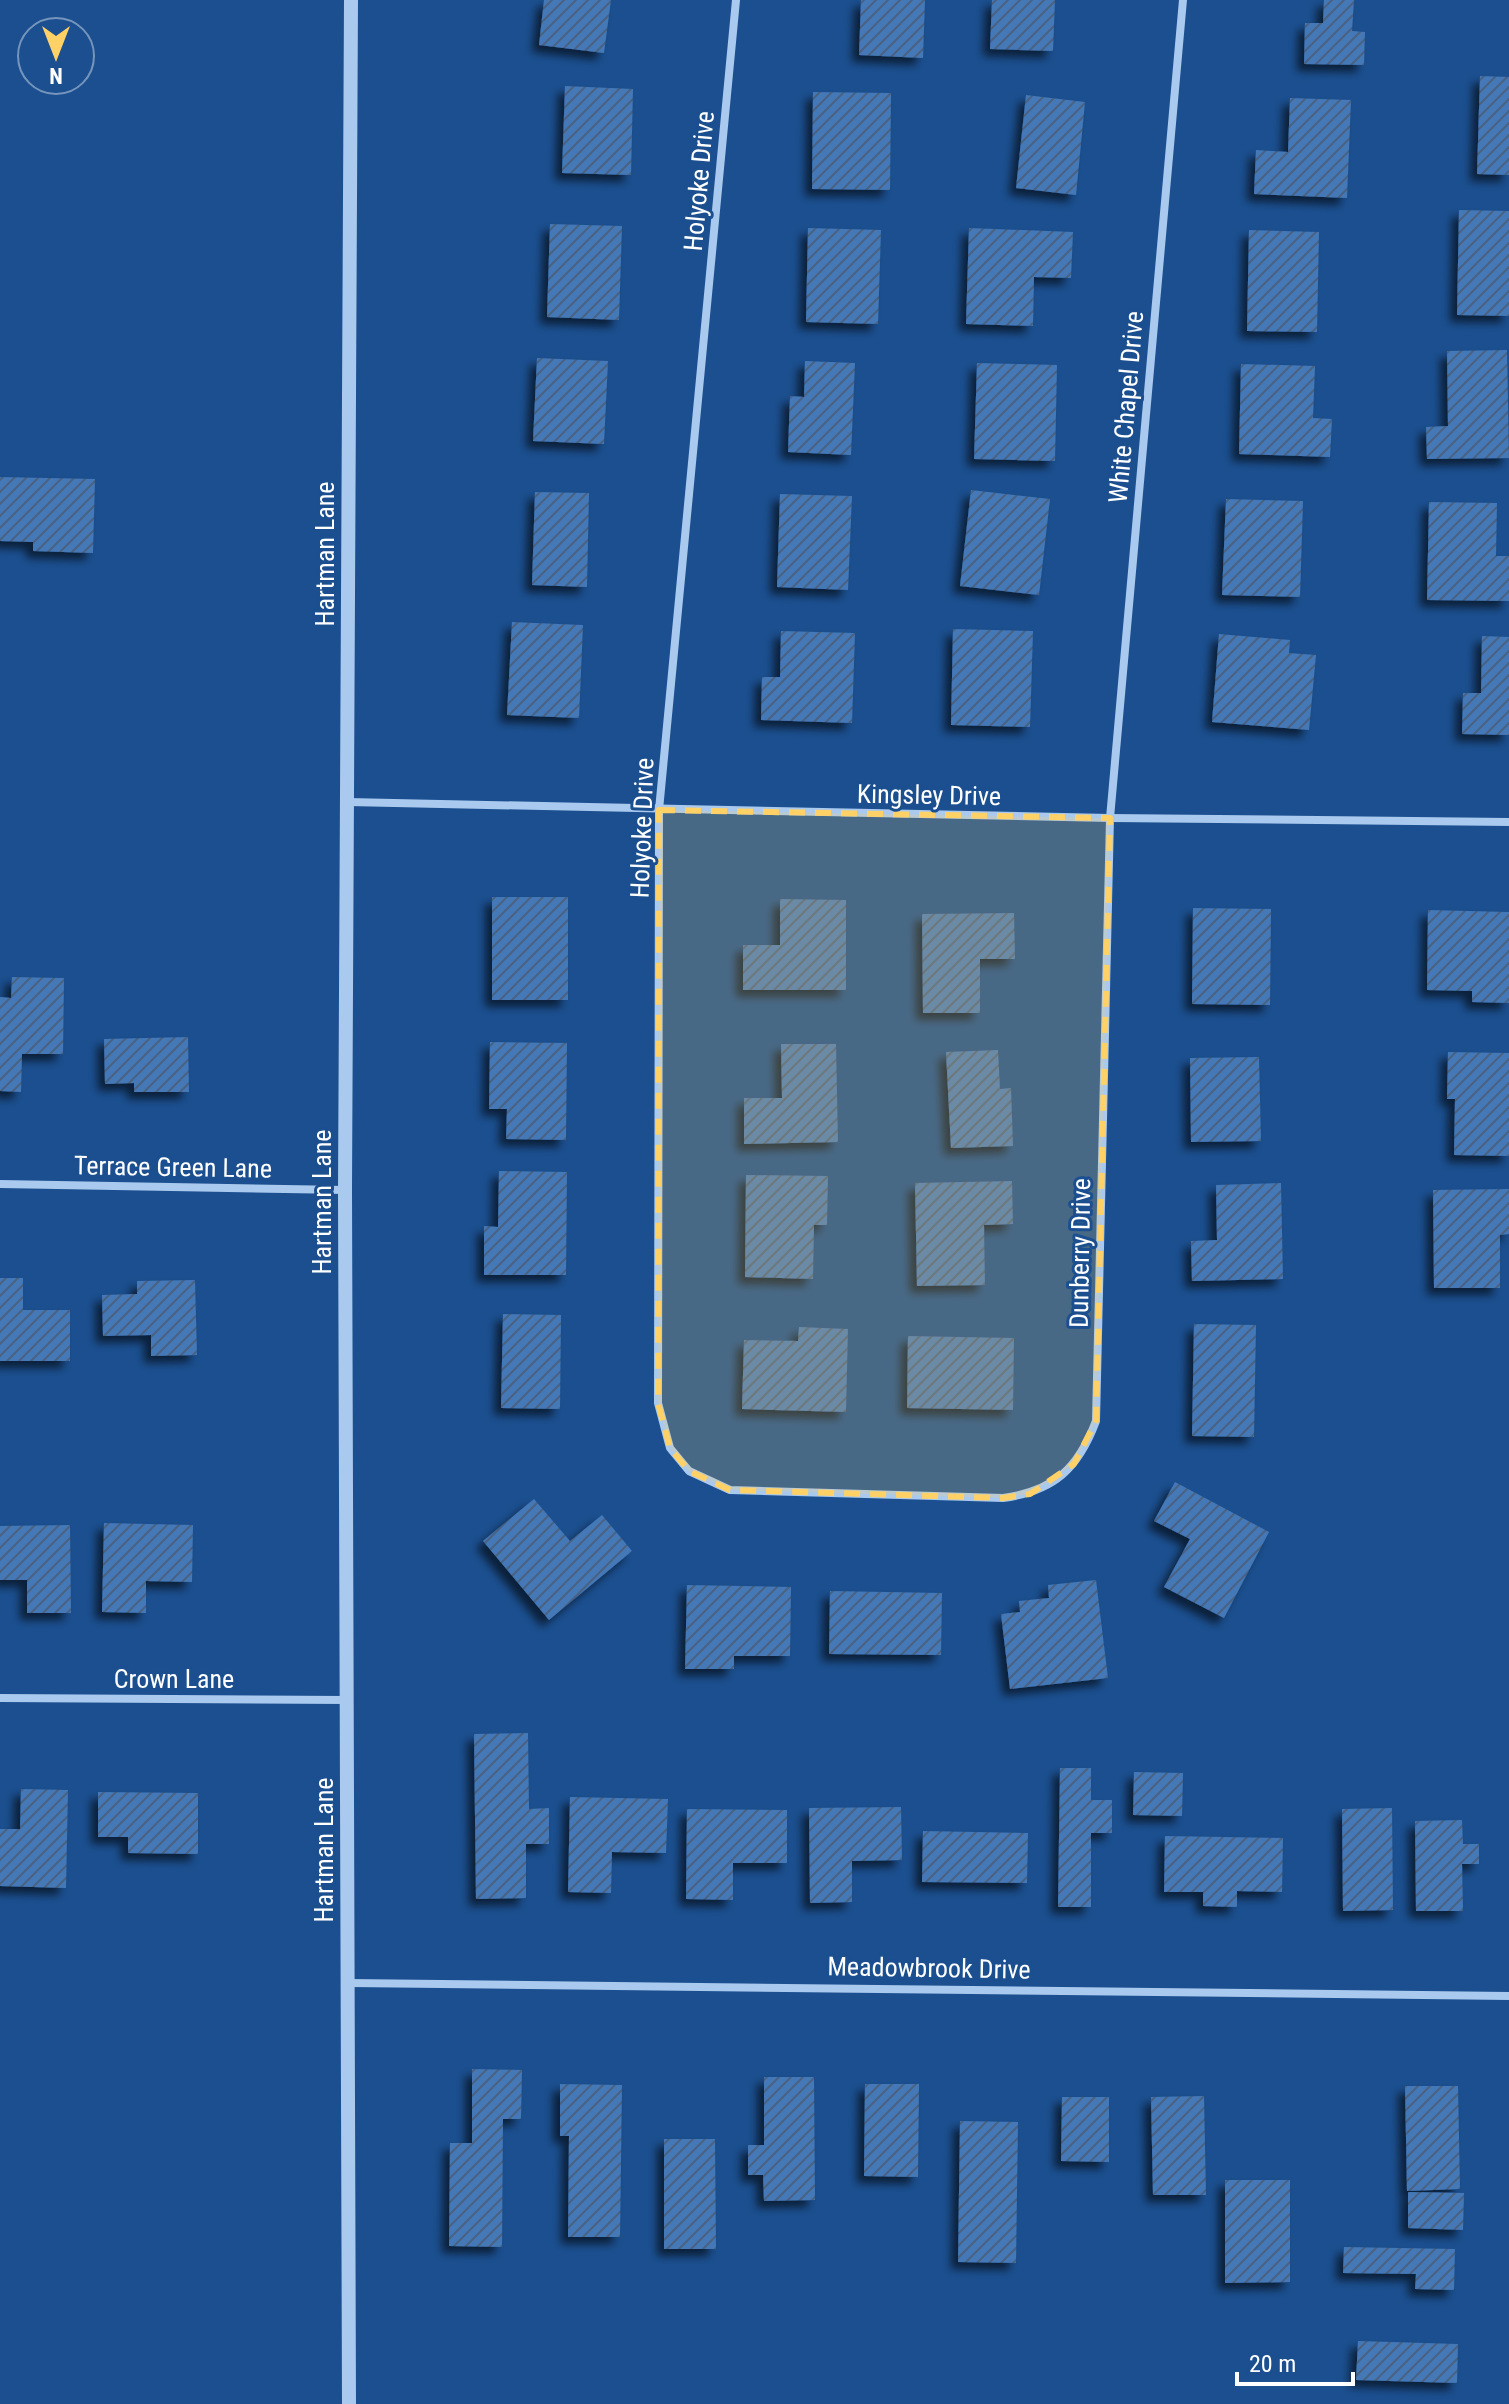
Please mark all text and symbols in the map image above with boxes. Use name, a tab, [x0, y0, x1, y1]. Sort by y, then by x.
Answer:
north arrow	[16, 16, 96, 96]
text: N	[49, 63, 63, 88]
street label: Holyoke Drive	[678, 110, 720, 252]
street label: White Chapel Drive	[1103, 310, 1149, 504]
street label: Hartman Lane	[310, 481, 340, 627]
street label: Holyoke Drive	[625, 757, 659, 899]
street label: Kingsley Drive	[857, 779, 1001, 811]
street label: Hartman Lane	[307, 1129, 337, 1275]
street label: Terrace Green Lane	[74, 1150, 272, 1184]
street label: Dunberry Drive	[1064, 1178, 1096, 1328]
street label: Crown Lane	[114, 1664, 234, 1694]
street label: Hartman Lane	[309, 1777, 339, 1923]
street label: Meadowbrook Drive	[827, 1951, 1031, 1985]
scale bar	[1237, 2336, 1353, 2386]
text: 20 m	[1249, 2350, 1296, 2378]

